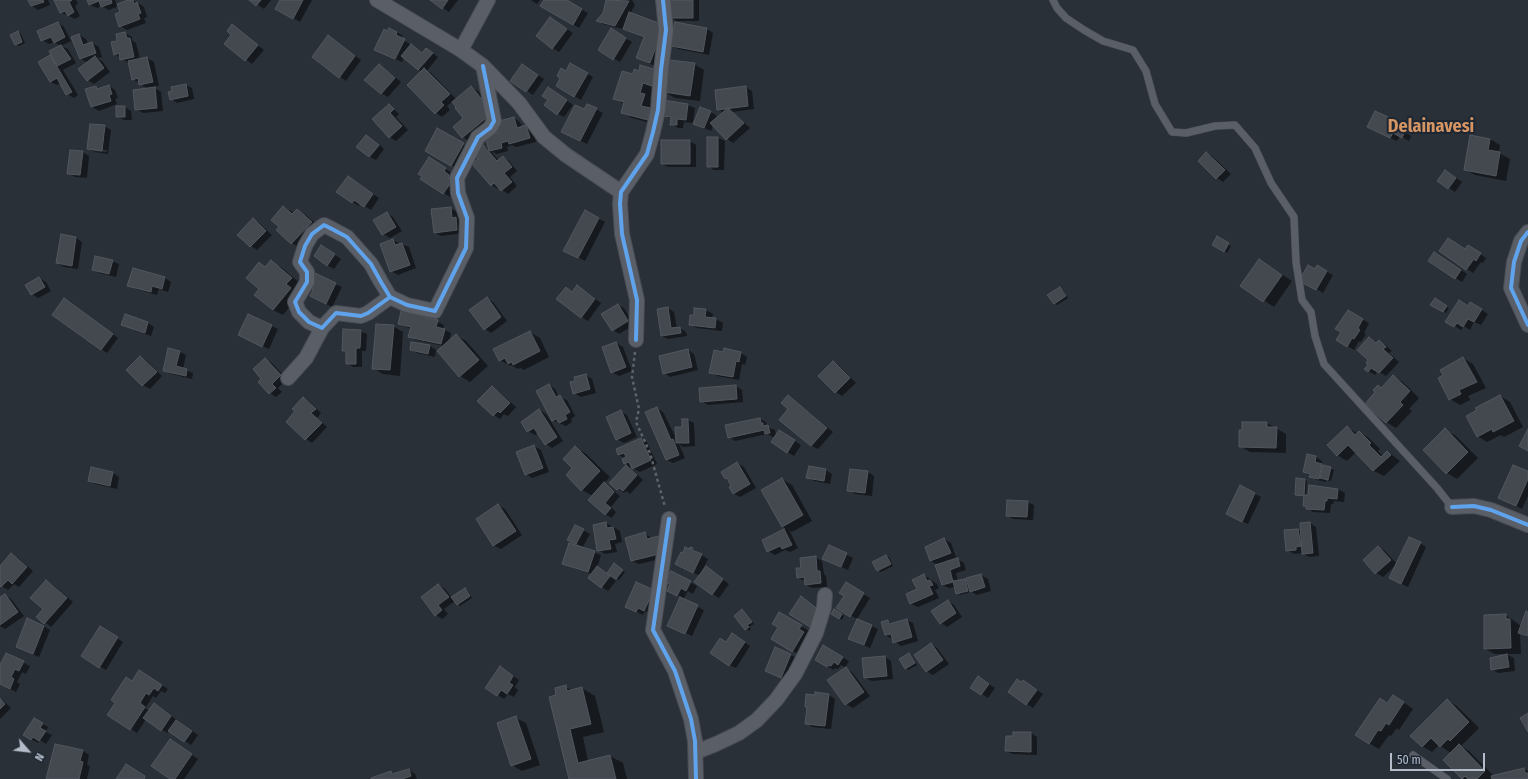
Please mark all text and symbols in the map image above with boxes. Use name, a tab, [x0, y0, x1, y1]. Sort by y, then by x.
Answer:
district label: Delainavesi	[1388, 116, 1474, 138]
north arrow	[8, 731, 48, 771]
scale bar	[1392, 745, 1487, 771]
text: N	[32, 751, 46, 763]
text: 50 m	[1397, 753, 1421, 767]

